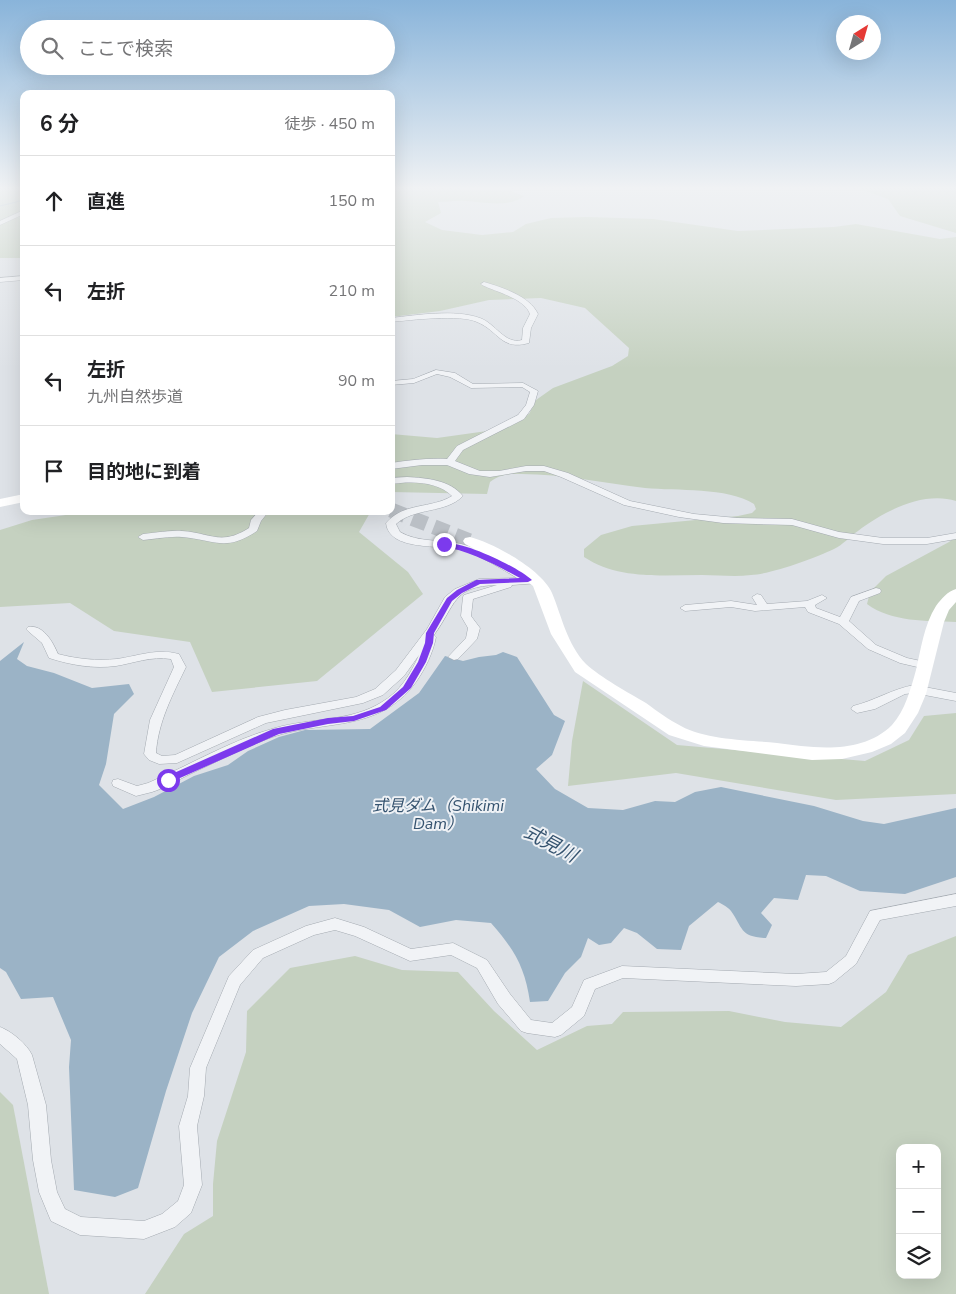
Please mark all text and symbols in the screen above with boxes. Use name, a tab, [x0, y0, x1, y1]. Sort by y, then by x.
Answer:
north arrow	[836, 15, 881, 60]
search box	[20, 20, 395, 75]
icon: search	[38, 34, 66, 62]
text: ここで検索	[78, 36, 173, 62]
text: 6 分	[40, 110, 79, 138]
text: 徒歩 · 450 m	[285, 113, 375, 135]
icon: ahead	[40, 187, 68, 215]
text: 直進	[87, 189, 125, 215]
text: 150 m	[328, 190, 375, 212]
icon: left	[40, 277, 68, 305]
text: 左折	[87, 279, 125, 305]
text: 210 m	[328, 280, 375, 302]
text: 左折	[87, 357, 125, 383]
icon: left	[40, 367, 68, 395]
text: 90 m	[338, 370, 375, 392]
text: 九州自然歩道	[87, 386, 183, 408]
icon: arrive	[40, 457, 68, 485]
text: 目的地に到着	[87, 459, 201, 485]
route end	[433, 533, 456, 556]
route start	[157, 769, 180, 792]
water label: 式見ダム（Shikimi Dam）	[372, 795, 504, 835]
water label: 式見川	[519, 819, 584, 870]
map controls	[896, 1144, 941, 1279]
button: +	[896, 1144, 941, 1189]
button: −	[896, 1189, 941, 1234]
button: layers	[896, 1234, 941, 1279]

